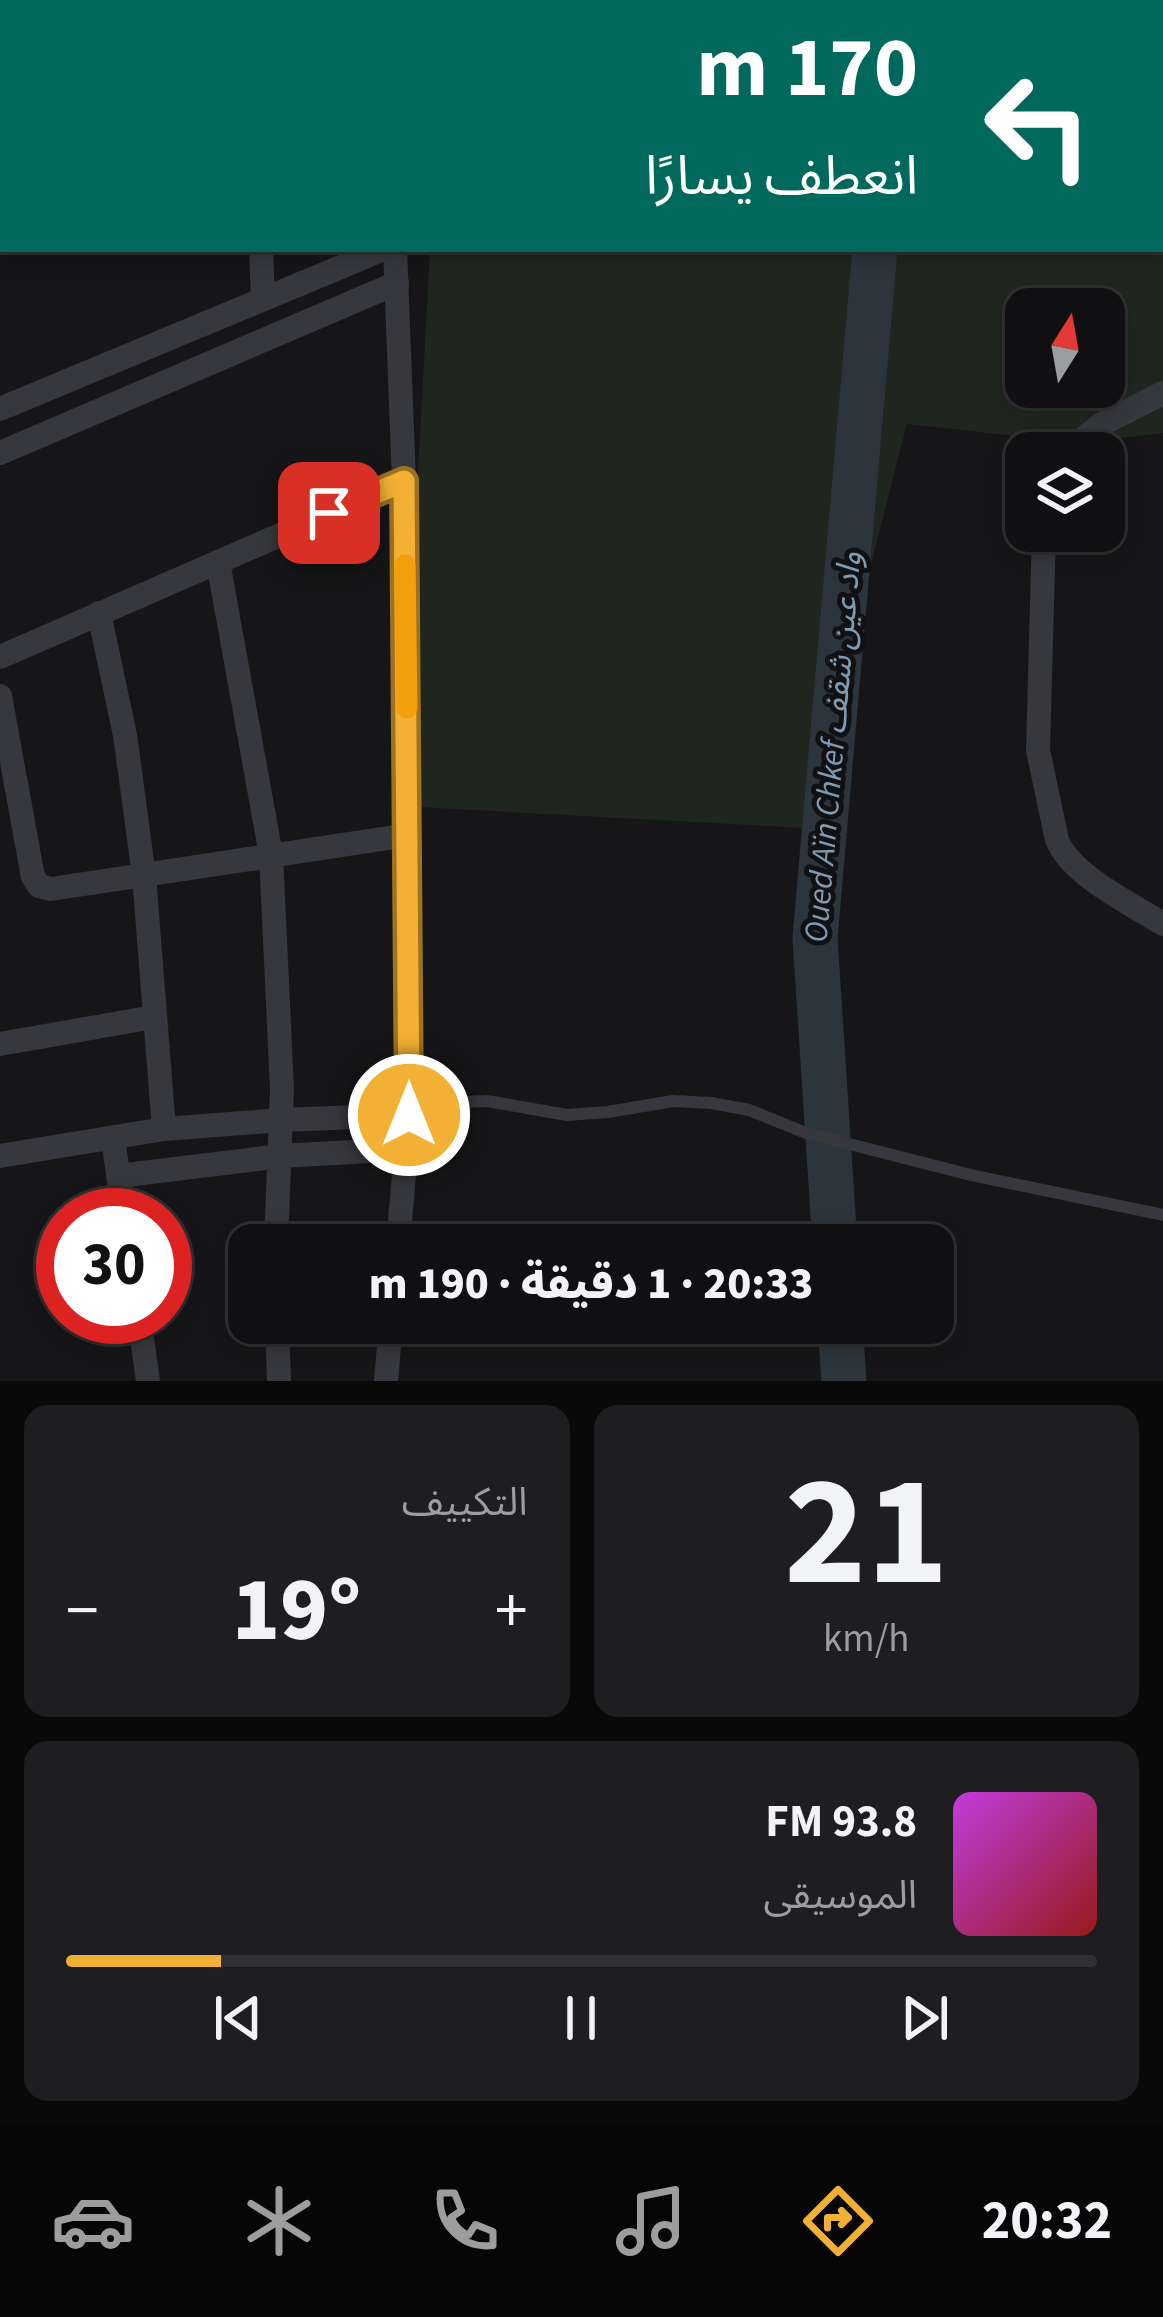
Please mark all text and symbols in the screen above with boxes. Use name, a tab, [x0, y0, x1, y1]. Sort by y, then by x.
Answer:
text: 170 m	[696, 9, 918, 129]
icon: left	[960, 48, 1116, 204]
text: انعطف يسارًا	[645, 139, 918, 216]
north arrow	[1005, 288, 1125, 408]
map controls	[1005, 288, 1125, 552]
button: layers	[1005, 432, 1125, 552]
pin	[278, 462, 380, 564]
icon: arrive	[296, 480, 362, 546]
water label: Oued Aïn Chkef واد عين شقف	[793, 549, 874, 944]
position arrow	[346, 1052, 472, 1178]
speed limit sign: 30	[36, 1188, 192, 1344]
text: 20:33 · 1 دقيقة · 190 m	[369, 1252, 813, 1316]
text: 21	[784, 1422, 949, 1644]
text: التكييف	[402, 1475, 528, 1531]
text: 19°	[232, 1547, 362, 1675]
text: −	[66, 1564, 99, 1658]
text: +	[495, 1564, 527, 1658]
text: km/h	[823, 1611, 910, 1667]
text: 93.8 FM	[765, 1790, 917, 1854]
text: الموسيقى	[763, 1868, 917, 1924]
icon: previous	[205, 1985, 271, 2051]
icon: pause	[548, 1985, 614, 2051]
icon: next	[892, 1985, 958, 2051]
icon: car	[51, 2179, 135, 2263]
icon: climate	[237, 2179, 321, 2263]
icon: phone	[423, 2179, 507, 2263]
icon: music	[609, 2179, 693, 2263]
icon: directions	[796, 2179, 880, 2263]
text: 20:32	[982, 2183, 1112, 2260]

